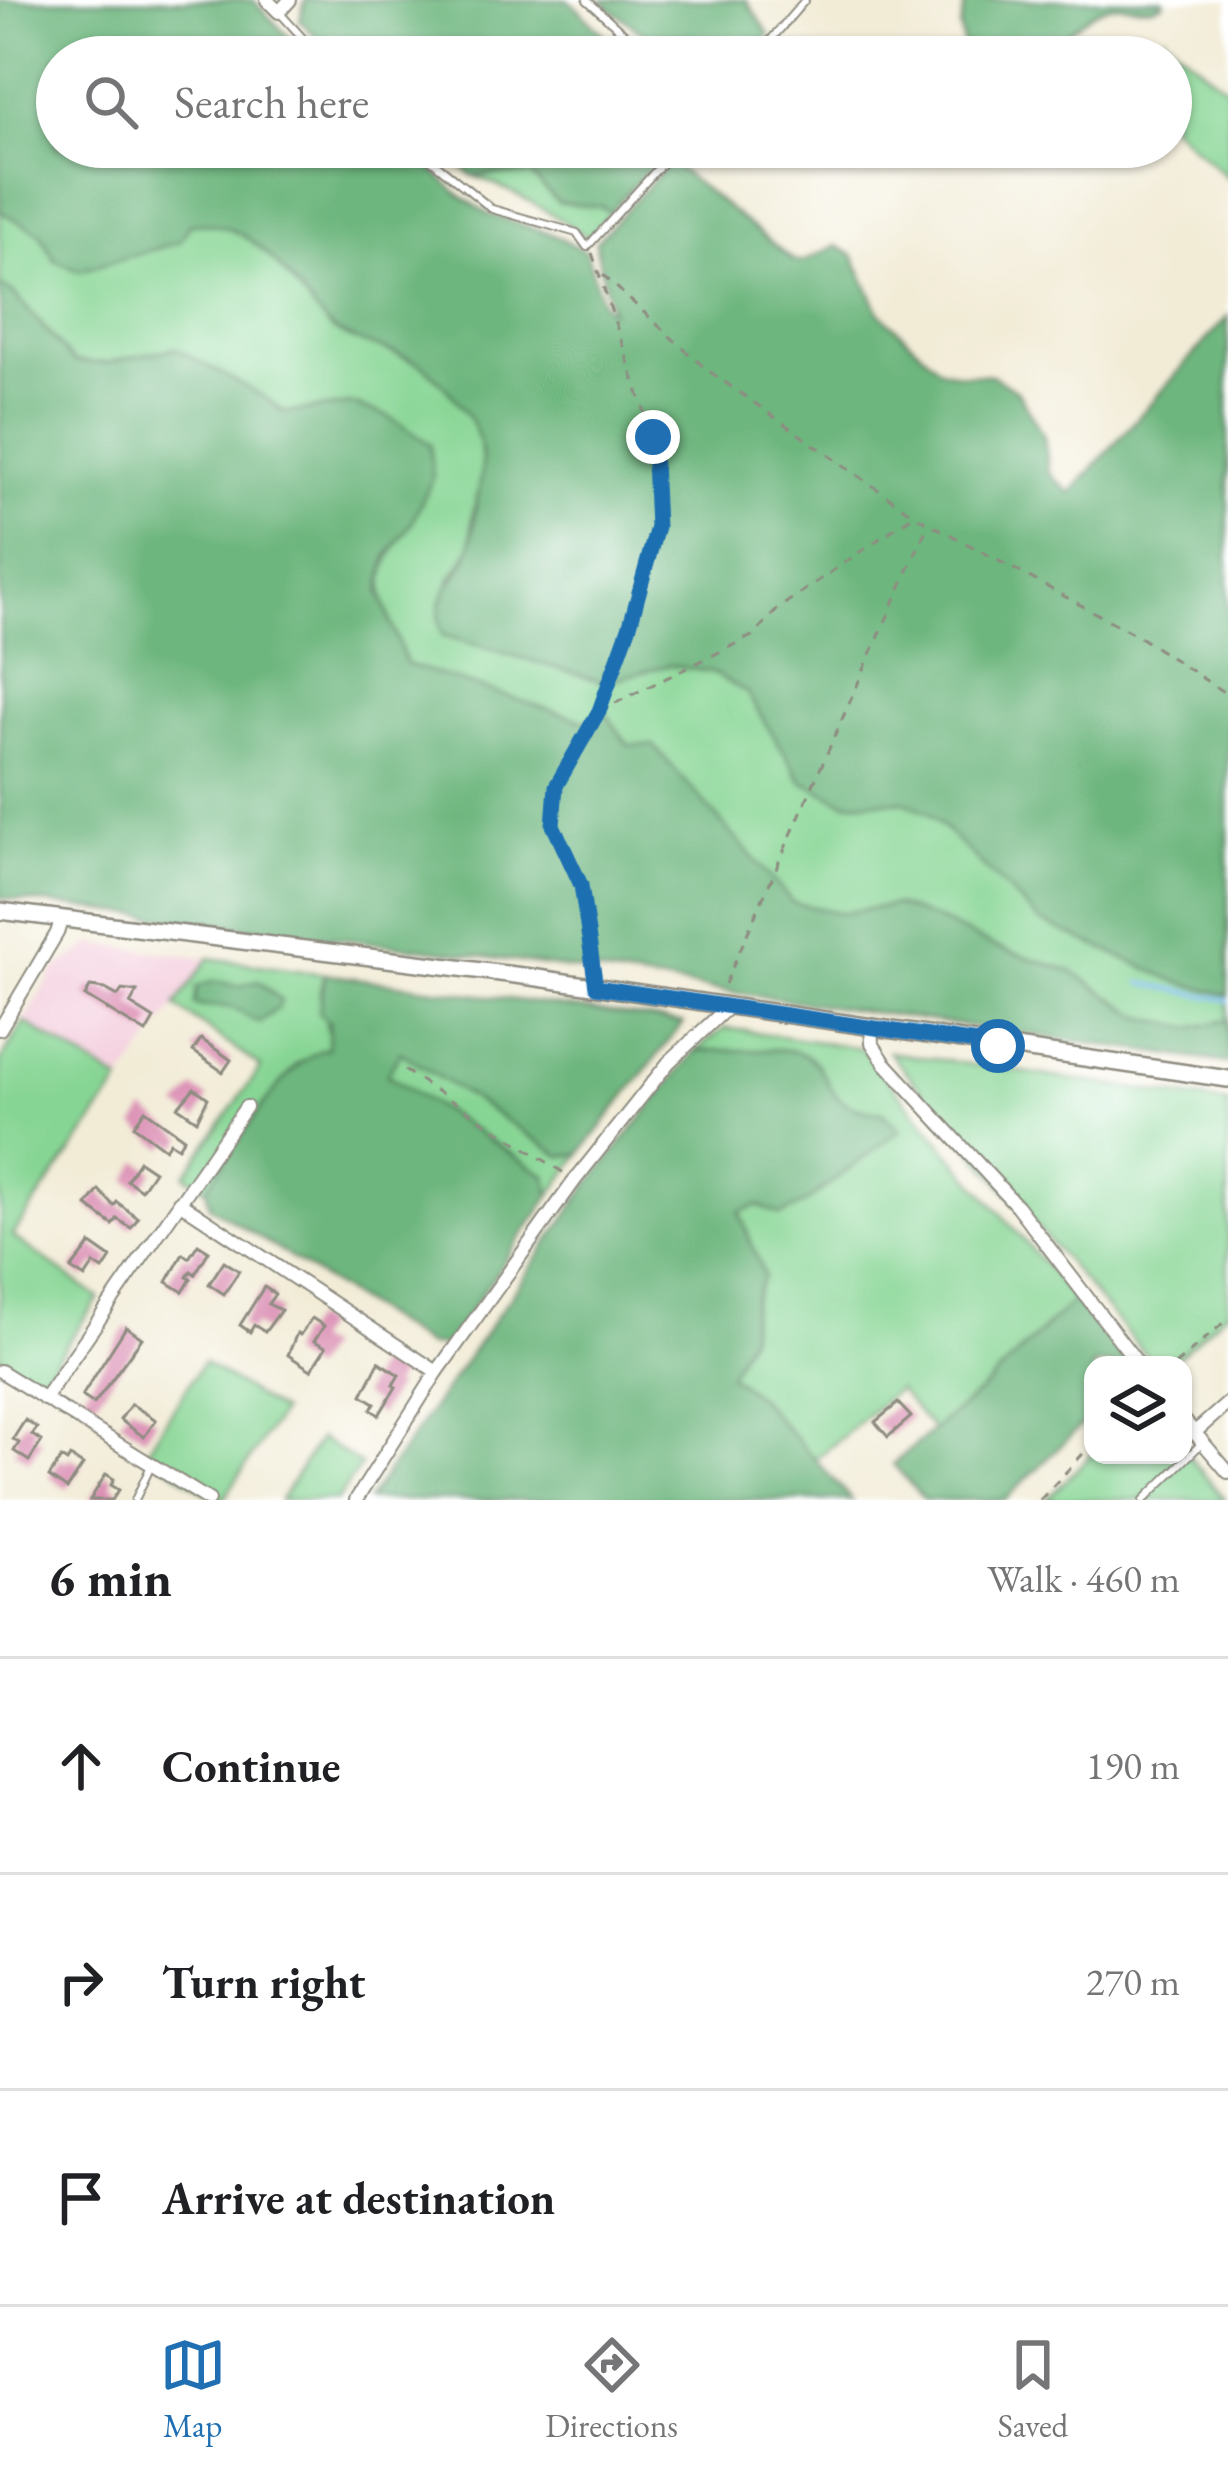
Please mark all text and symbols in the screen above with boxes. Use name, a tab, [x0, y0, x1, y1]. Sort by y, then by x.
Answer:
search box	[36, 36, 1192, 168]
icon: search	[78, 69, 144, 135]
text: Search here	[174, 73, 369, 131]
route end	[626, 410, 680, 464]
route start	[971, 1019, 1025, 1073]
map controls	[1084, 1356, 1192, 1464]
button: layers	[1084, 1356, 1192, 1464]
text: 6 min	[48, 1545, 172, 1611]
text: Walk · 460 m	[987, 1553, 1180, 1604]
icon: ahead	[48, 1733, 114, 1799]
text: Continue	[162, 1737, 340, 1795]
text: 190 m	[1086, 1740, 1180, 1791]
icon: right	[48, 1949, 114, 2015]
text: Turn right	[162, 1953, 365, 2011]
text: 270 m	[1086, 1956, 1180, 2007]
icon: arrive	[48, 2165, 114, 2231]
text: Arrive at destination	[162, 2169, 555, 2227]
tab: Map	[160, 2332, 226, 2447]
tab: Directions	[545, 2332, 678, 2447]
tab: Saved	[998, 2332, 1068, 2447]

